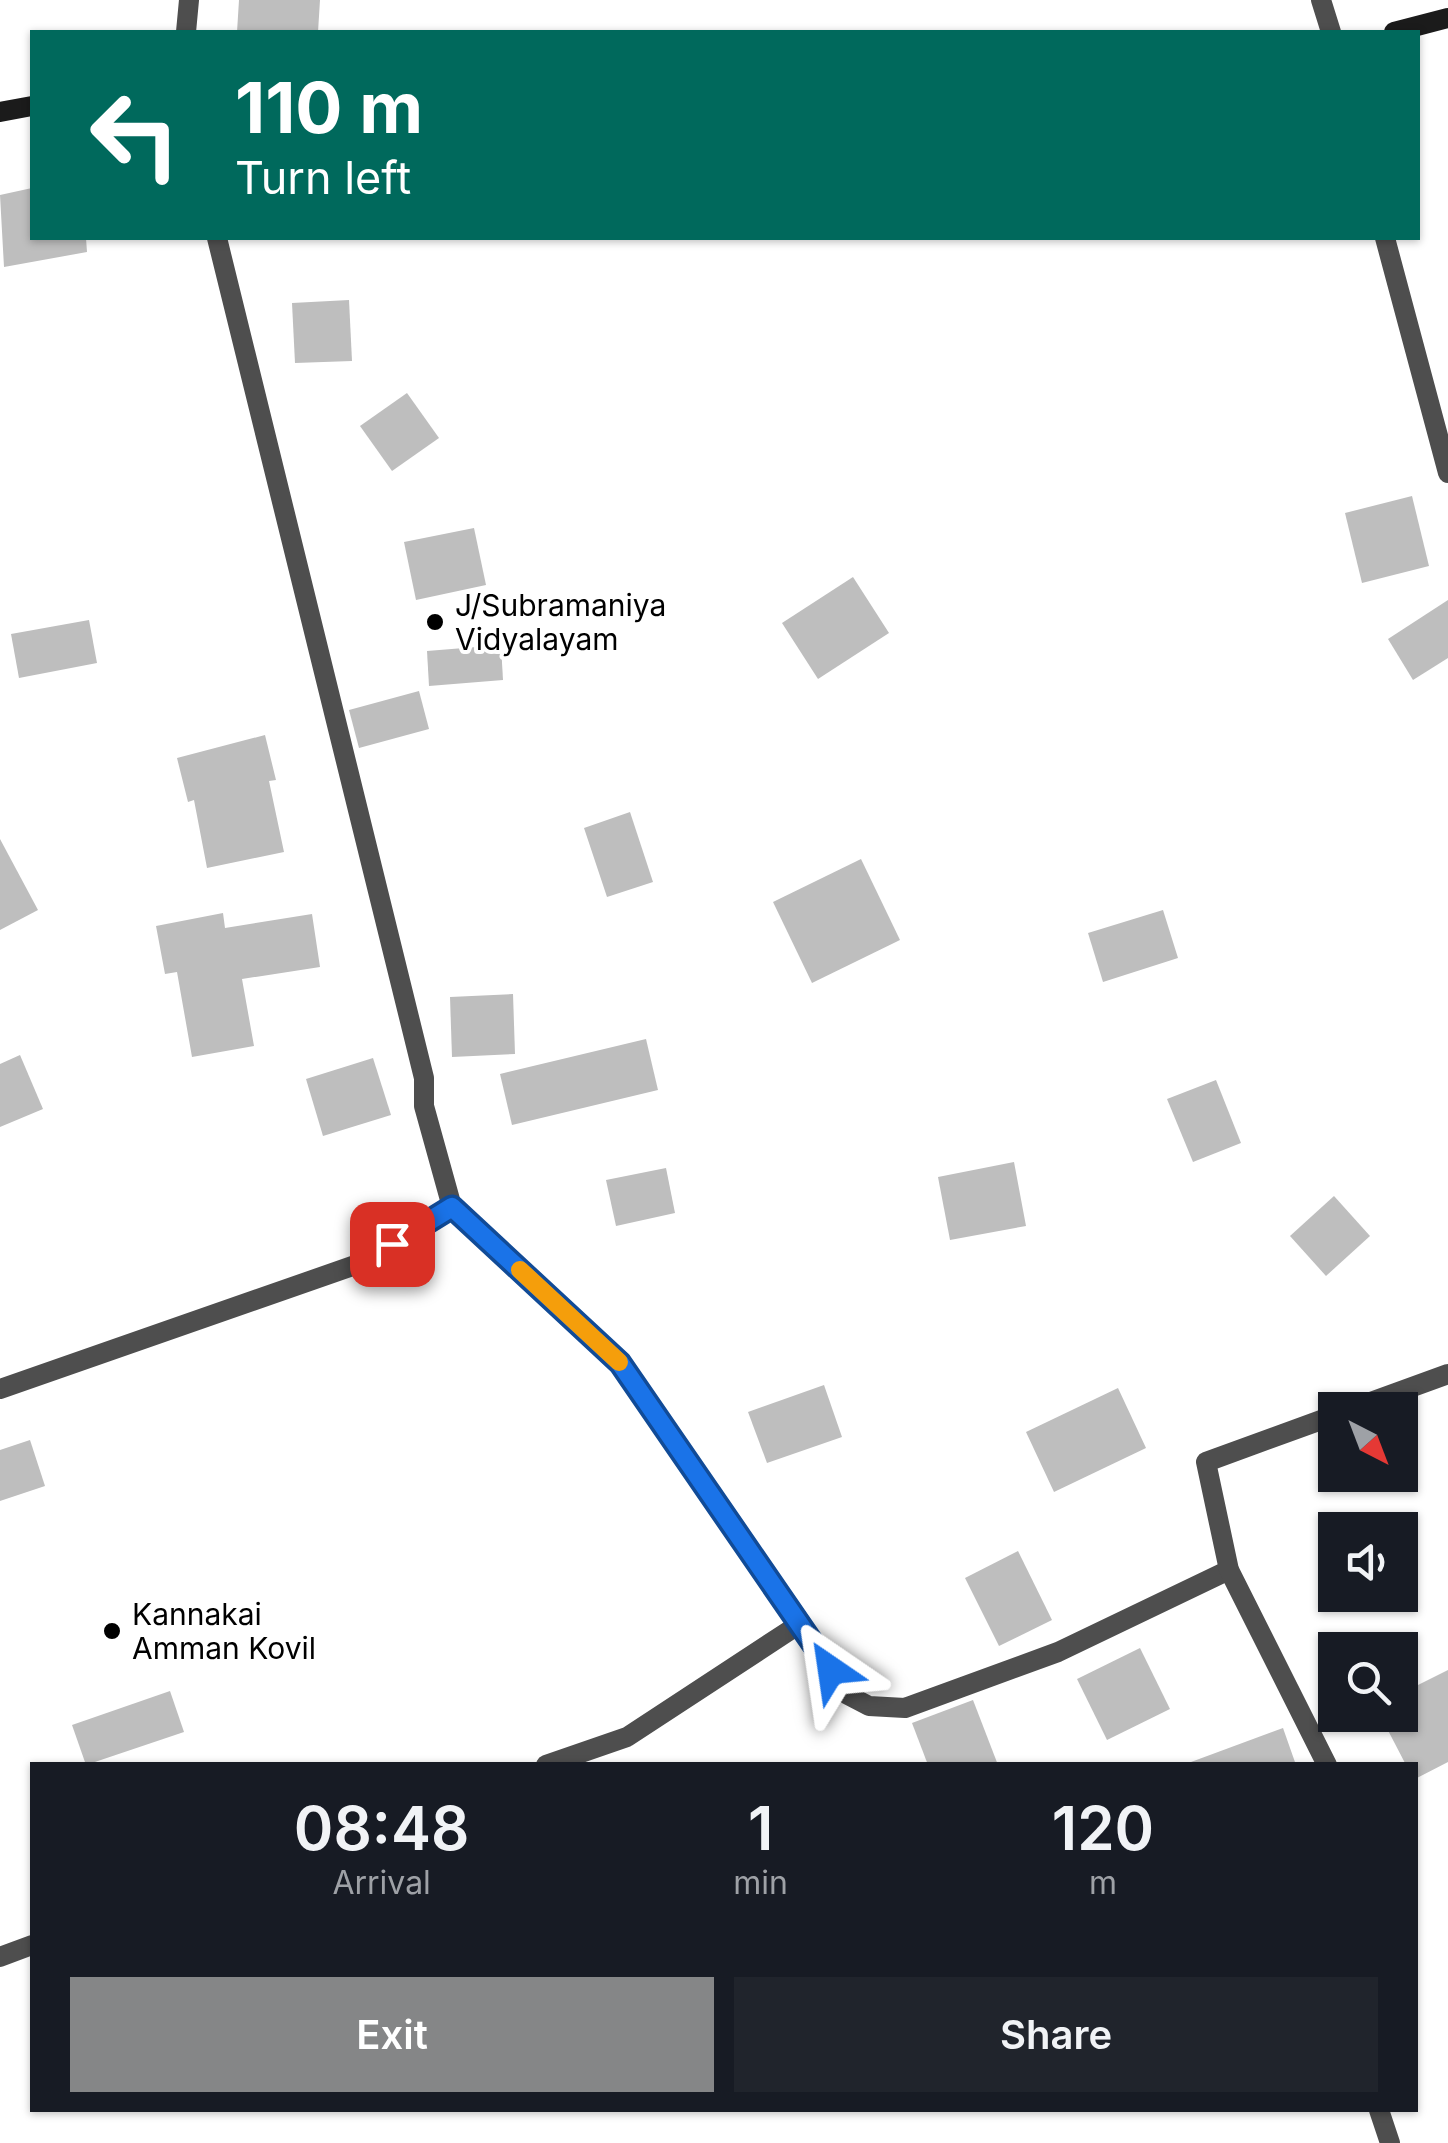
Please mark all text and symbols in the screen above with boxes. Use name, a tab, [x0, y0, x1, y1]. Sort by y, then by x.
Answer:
text: 110 m	[235, 65, 423, 150]
icon: left	[70, 70, 200, 200]
text: Turn left	[235, 150, 411, 205]
place label: J/Subramaniya Vidyalayam	[455, 587, 666, 657]
marker: J/Subramaniya Vidyalayam	[424, 611, 446, 633]
pin	[350, 1202, 435, 1287]
icon: arrive	[365, 1217, 420, 1272]
north arrow	[1318, 1392, 1418, 1492]
map controls	[1318, 1392, 1418, 1732]
button: sound	[1318, 1512, 1418, 1612]
place label: Kannakai Amman Kovil	[132, 1596, 316, 1666]
position arrow	[779, 1618, 883, 1722]
marker: Kannakai Amman Kovil	[101, 1620, 123, 1642]
button: search	[1318, 1632, 1418, 1732]
text: 08:48	[294, 1792, 469, 1864]
text: 1	[748, 1792, 773, 1864]
text: 120	[1052, 1792, 1154, 1864]
text: Arrival	[332, 1863, 431, 1902]
text: min	[733, 1863, 788, 1902]
text: m	[1089, 1863, 1117, 1902]
button: Exit	[70, 1977, 714, 2092]
button: Share	[734, 1977, 1378, 2092]

